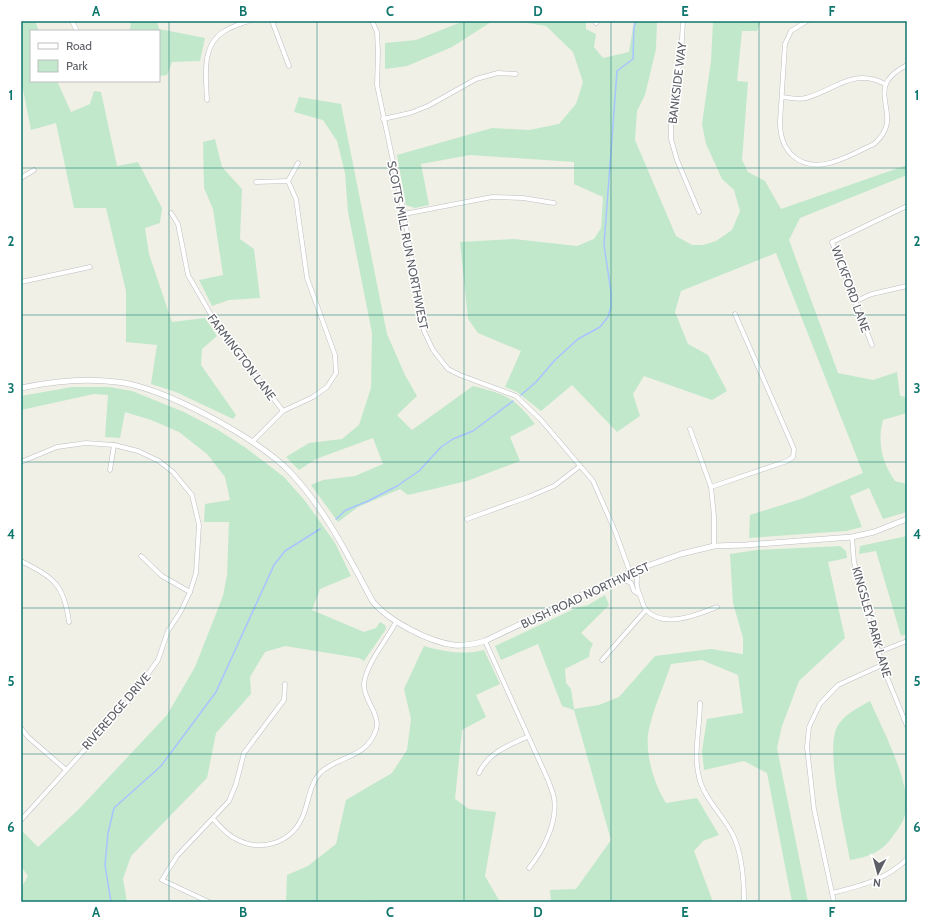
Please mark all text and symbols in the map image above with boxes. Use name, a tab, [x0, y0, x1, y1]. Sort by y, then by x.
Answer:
text: A	[92, 3, 101, 19]
text: B	[239, 3, 247, 19]
text: C	[386, 3, 394, 19]
text: D	[533, 3, 543, 19]
text: E	[681, 3, 689, 19]
text: F	[829, 3, 836, 19]
legend	[30, 30, 160, 82]
text: Road	[66, 38, 92, 53]
street label: BANKSIDE WAY	[665, 41, 689, 125]
text: Park	[66, 58, 88, 73]
text: 1	[9, 87, 13, 103]
text: 1	[915, 87, 919, 103]
street label: SCOTTS MILL RUN NORTHWEST	[384, 160, 432, 331]
text: 2	[8, 233, 15, 249]
text: 2	[914, 233, 921, 249]
street label: WICKFORD LANE	[828, 244, 874, 335]
street label: FARMINGTON LANE	[205, 311, 280, 404]
text: 3	[7, 380, 15, 396]
text: 3	[913, 380, 921, 396]
text: 4	[7, 526, 15, 542]
text: 4	[913, 526, 921, 542]
street label: BUSH ROAD NORTHWEST	[518, 558, 652, 631]
street label: KINGSLEY PARK LANE	[849, 565, 895, 679]
street label: RIVEREDGE DRIVE	[78, 669, 154, 753]
text: 5	[8, 673, 15, 689]
text: 5	[914, 673, 921, 689]
text: 6	[7, 819, 15, 835]
text: 6	[913, 819, 921, 835]
north arrow	[858, 853, 898, 893]
text: N	[872, 876, 882, 890]
text: A	[92, 904, 101, 920]
text: B	[239, 904, 247, 920]
text: C	[386, 904, 394, 920]
text: D	[533, 904, 543, 920]
text: E	[681, 904, 689, 920]
text: F	[829, 904, 836, 920]

